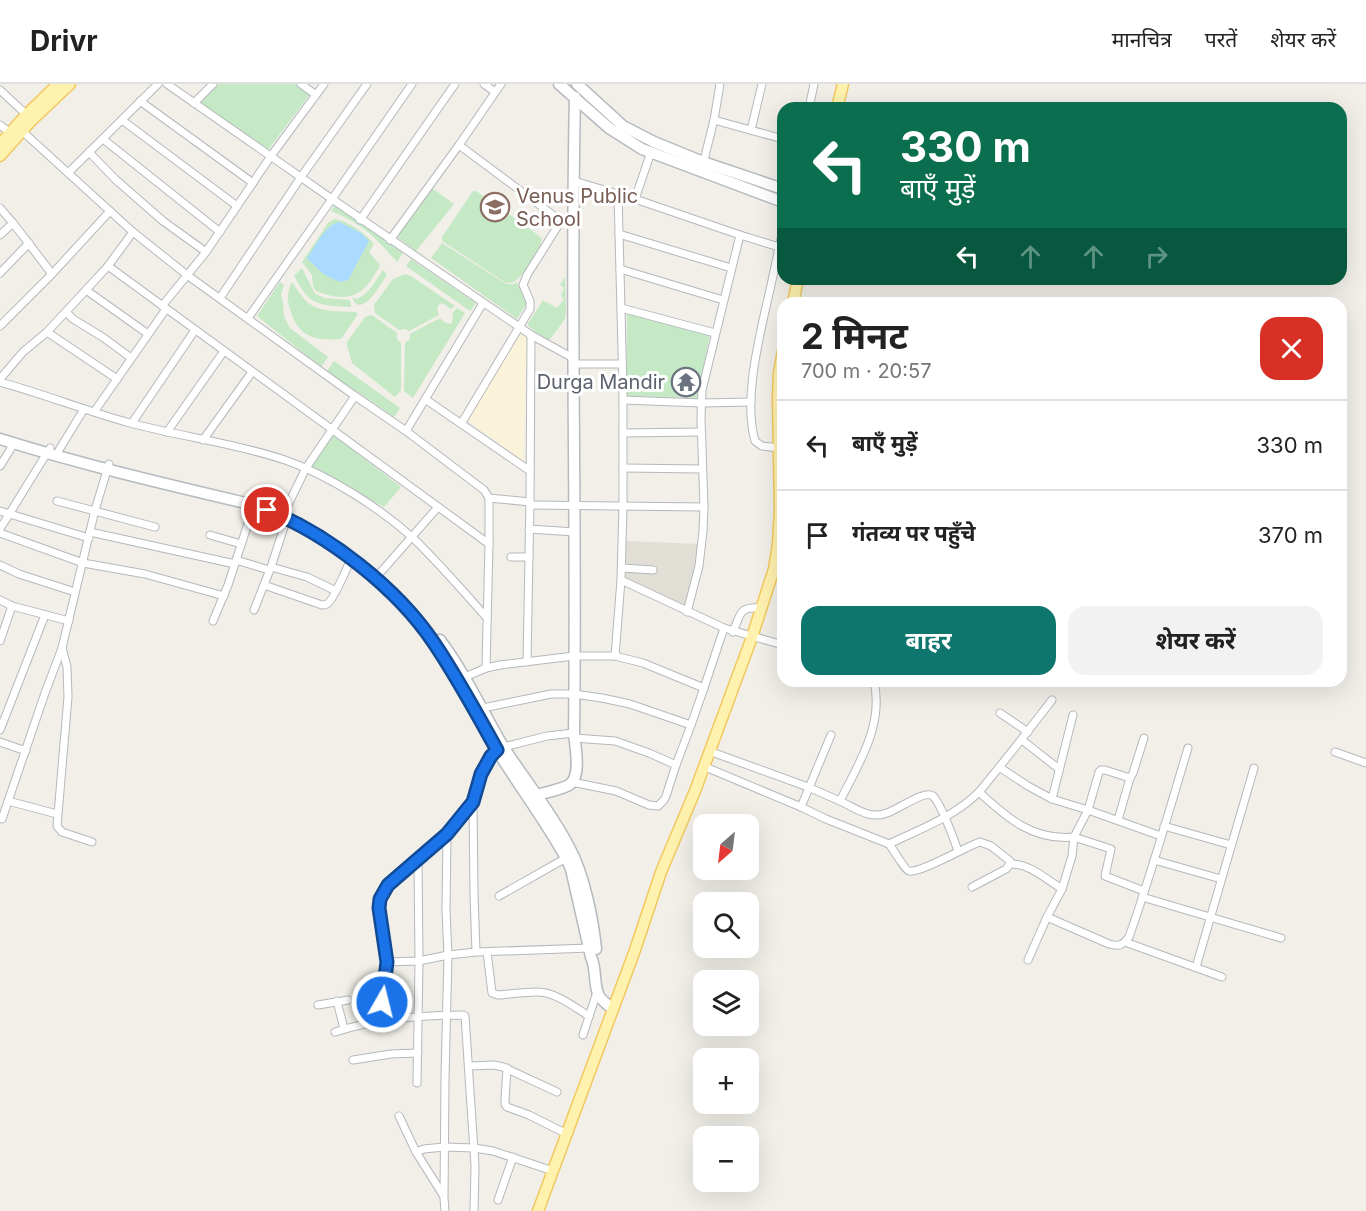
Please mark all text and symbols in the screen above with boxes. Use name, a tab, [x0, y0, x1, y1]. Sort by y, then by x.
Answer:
text: Drivr	[30, 24, 98, 58]
text: मानचित्र	[1112, 27, 1172, 52]
text: परतें	[1205, 27, 1237, 52]
text: शेयर करें	[1270, 27, 1336, 52]
text: 330 m	[900, 121, 1031, 172]
icon: left	[801, 126, 879, 204]
text: बाएँ मुड़ें	[900, 172, 976, 205]
place label: Venus Public School	[516, 184, 638, 231]
school or university icon: Venus Public School	[479, 191, 511, 223]
icon: left	[951, 240, 984, 273]
icon: ahead	[1014, 240, 1047, 273]
icon: ahead	[1077, 240, 1110, 273]
icon: right	[1140, 240, 1173, 273]
text: 2 मिनट	[801, 314, 908, 358]
button: close	[1260, 317, 1323, 380]
text: 700 m · 20:57	[801, 359, 931, 383]
temple icon: Durga Mandir	[670, 366, 702, 398]
place label: Durga Mandir	[537, 370, 665, 394]
icon: left	[801, 429, 834, 462]
text: बाएँ मुड़ें	[852, 430, 918, 456]
text: 330 m	[1256, 432, 1323, 458]
pin	[241, 484, 292, 535]
icon: arrive	[250, 493, 283, 526]
icon: arrive	[801, 519, 834, 552]
text: गंतव्य पर पहुँचे	[852, 520, 976, 546]
text: 370 m	[1258, 522, 1323, 548]
button: बाहर	[801, 606, 1056, 675]
button: शेयर करें	[1068, 606, 1323, 675]
north arrow	[693, 814, 759, 880]
map controls	[693, 814, 759, 1192]
button: search	[693, 892, 759, 958]
position arrow	[350, 970, 414, 1034]
button: layers	[693, 970, 759, 1036]
button: +	[693, 1048, 759, 1114]
button: −	[693, 1126, 759, 1192]

